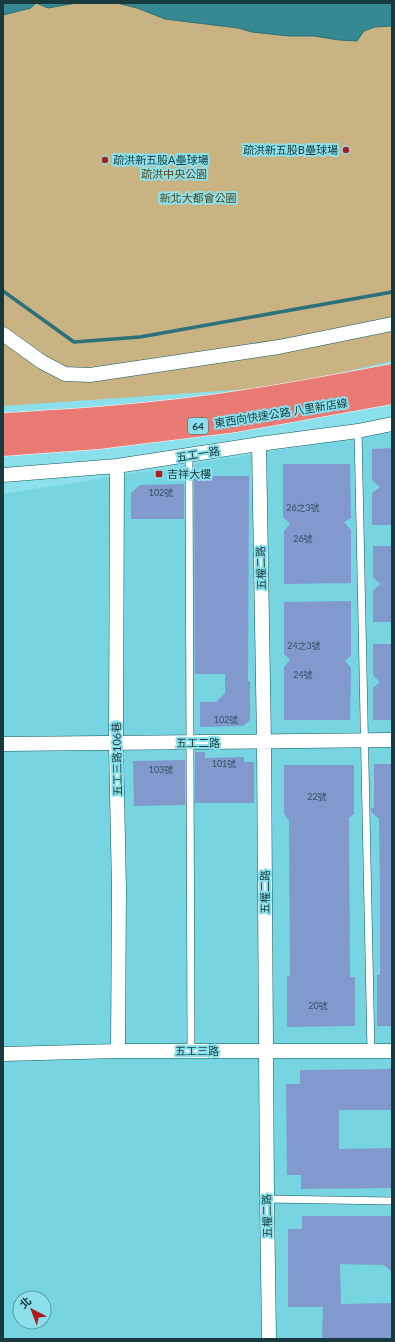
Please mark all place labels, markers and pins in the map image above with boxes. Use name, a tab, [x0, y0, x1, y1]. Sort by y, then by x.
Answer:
place label: 疏洪新五股B壘球場	[243, 143, 338, 156]
marker: 疏洪新五股B壘球場	[341, 145, 351, 155]
place label: 疏洪新五股A壘球場	[113, 153, 208, 166]
marker: 疏洪新五股A壘球場	[100, 155, 110, 165]
place label: 吉祥大樓	[167, 467, 211, 480]
marker: 吉祥大樓	[154, 469, 164, 479]

